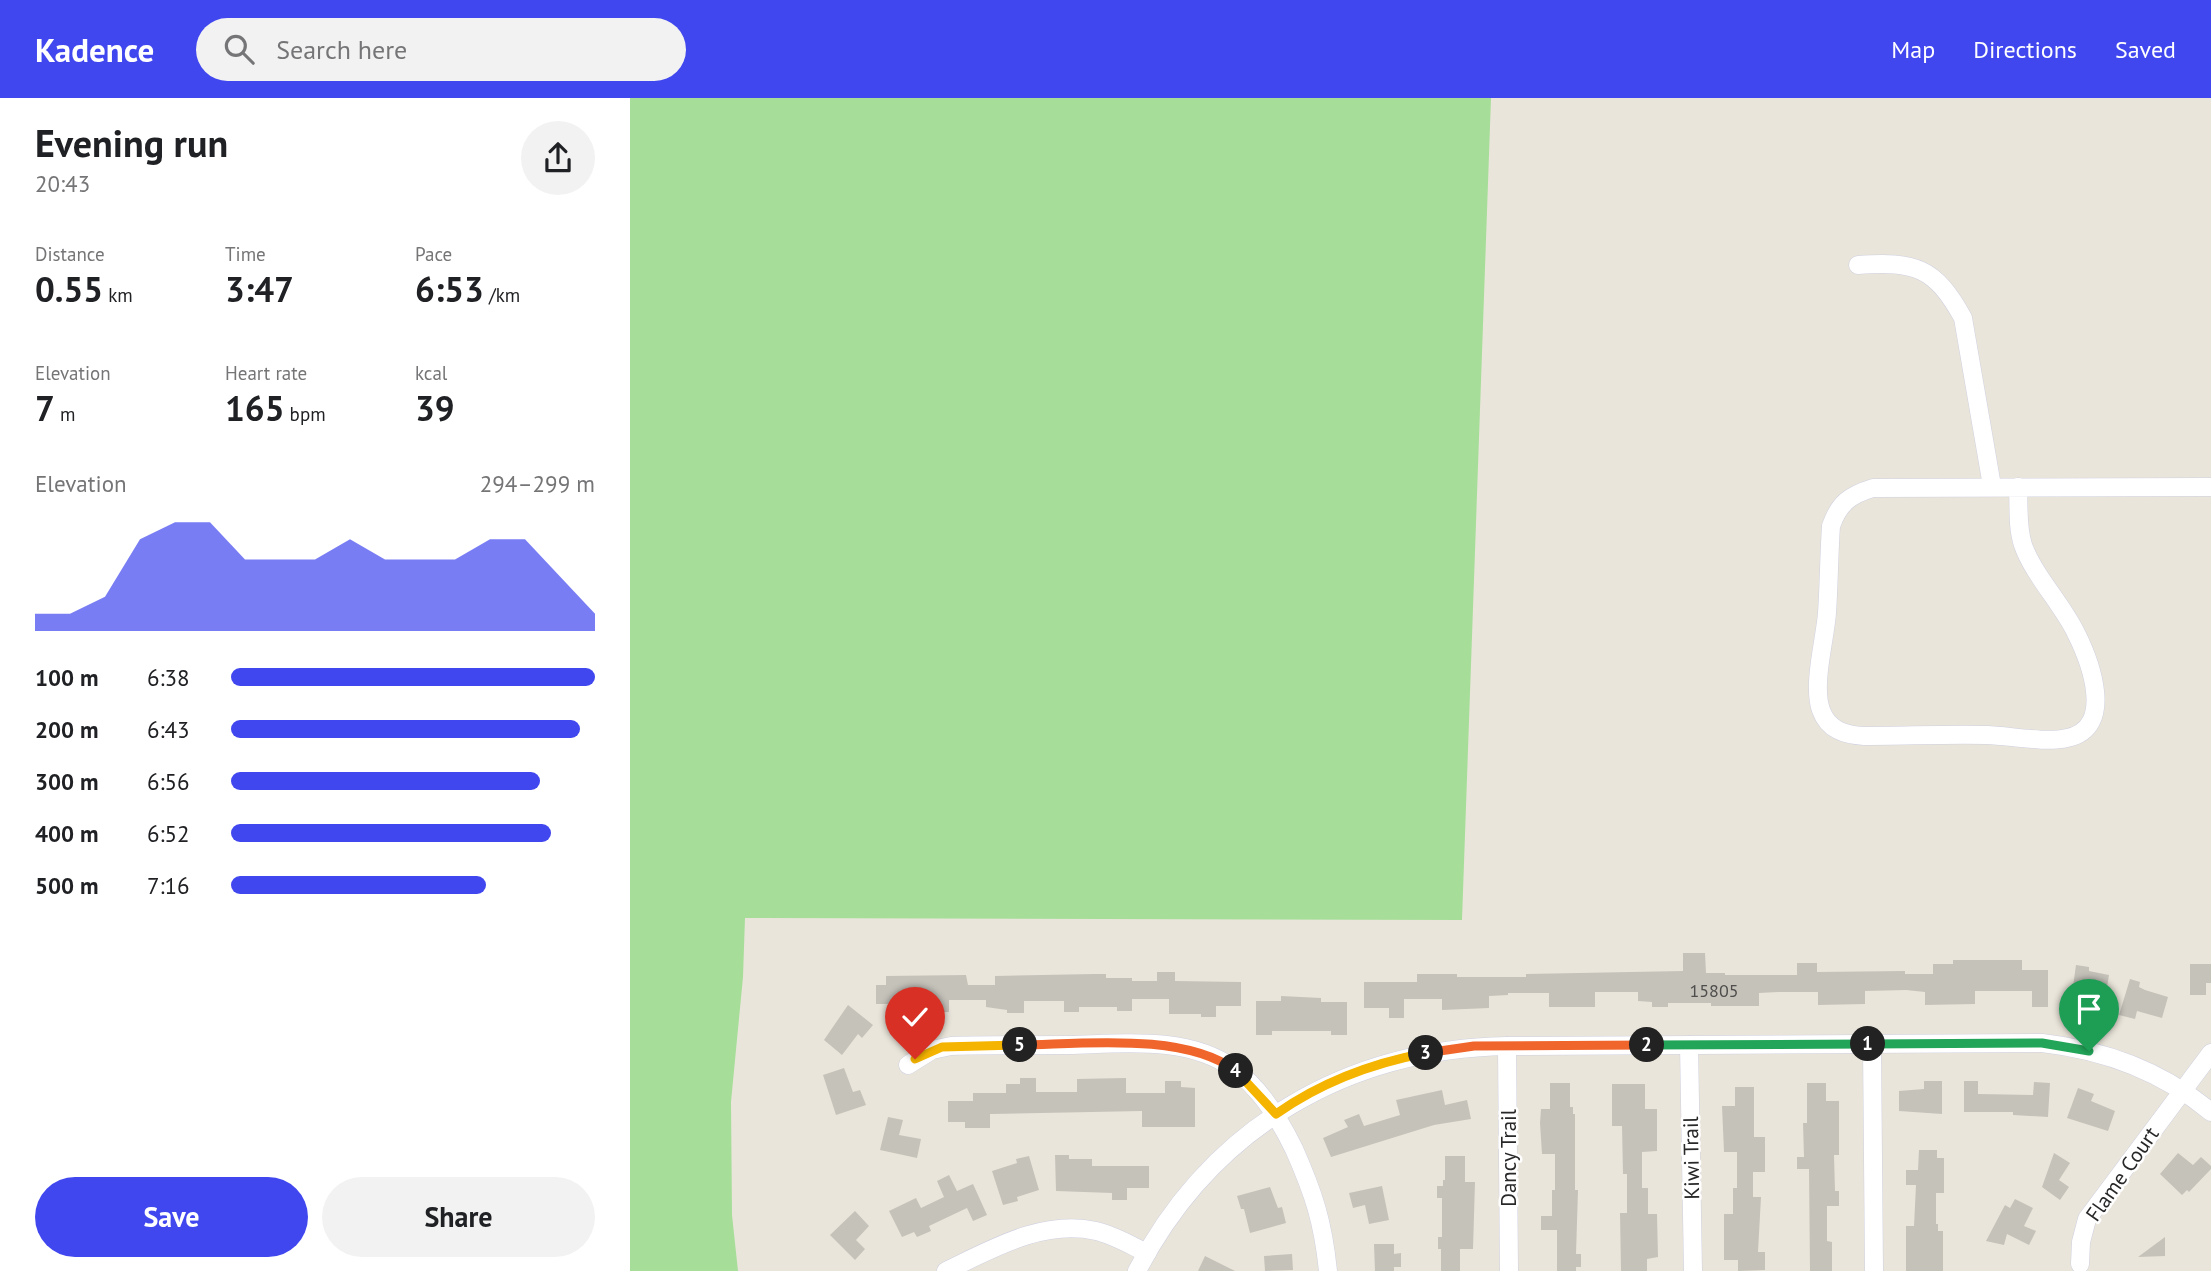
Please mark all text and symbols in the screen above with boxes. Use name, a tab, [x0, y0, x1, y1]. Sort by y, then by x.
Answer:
search box	[196, 18, 686, 81]
text: Kadence	[35, 28, 154, 71]
icon: search	[220, 30, 258, 68]
text: Search here	[276, 33, 407, 66]
text: Map	[1891, 34, 1935, 65]
text: Directions	[1973, 34, 2077, 65]
text: Saved	[2115, 34, 2176, 65]
text: Evening run	[35, 118, 228, 167]
button: share	[521, 121, 595, 195]
text: 20:43	[35, 169, 90, 198]
text: Distance	[35, 242, 105, 266]
text: Time	[225, 242, 266, 266]
text: Pace	[415, 242, 452, 266]
text: 0.55	[35, 266, 103, 312]
text: 3:47	[225, 266, 294, 312]
text: 6:53	[415, 266, 484, 312]
text: km	[103, 283, 133, 307]
text: /km	[484, 283, 520, 307]
text: Elevation	[35, 361, 111, 385]
text: Heart rate	[225, 361, 307, 385]
text: kcal	[415, 361, 447, 385]
text: 7	[35, 385, 55, 431]
text: 165	[225, 385, 285, 431]
text: 39	[415, 385, 455, 431]
text: m	[55, 402, 75, 426]
text: bpm	[285, 402, 326, 426]
text: Elevation	[35, 469, 127, 498]
text: 294–299 m	[480, 469, 595, 498]
text: 100 m	[35, 663, 98, 692]
text: 6:38	[147, 663, 190, 692]
text: 200 m	[35, 715, 98, 744]
text: 6:43	[147, 715, 190, 744]
text: 300 m	[35, 767, 98, 796]
text: 6:56	[147, 767, 190, 796]
text: 400 m	[35, 819, 98, 848]
text: 6:52	[147, 819, 190, 848]
text: 500 m	[35, 871, 98, 900]
text: 7:16	[147, 871, 190, 900]
house number: 15805	[1689, 979, 1739, 1002]
pin	[2059, 979, 2119, 1051]
pin	[885, 987, 945, 1059]
icon: arrive	[2070, 990, 2108, 1028]
icon: check	[896, 998, 934, 1036]
pin: 1	[1850, 1026, 1886, 1062]
pin: 5	[1002, 1028, 1038, 1062]
pin: 2	[1630, 1028, 1664, 1062]
text: 1	[1862, 1031, 1873, 1055]
text: 5	[1014, 1032, 1025, 1056]
text: 2	[1641, 1032, 1652, 1056]
pin: 3	[1408, 1035, 1444, 1070]
text: 3	[1420, 1040, 1431, 1064]
pin: 4	[1218, 1054, 1254, 1088]
text: 4	[1230, 1058, 1241, 1082]
street label: Dancy Trail	[1495, 1109, 1522, 1207]
street label: Kiwi Trail	[1677, 1116, 1705, 1200]
street label: Flame Court	[2080, 1121, 2164, 1227]
button: Save	[35, 1177, 308, 1257]
button: Share	[322, 1177, 595, 1257]

